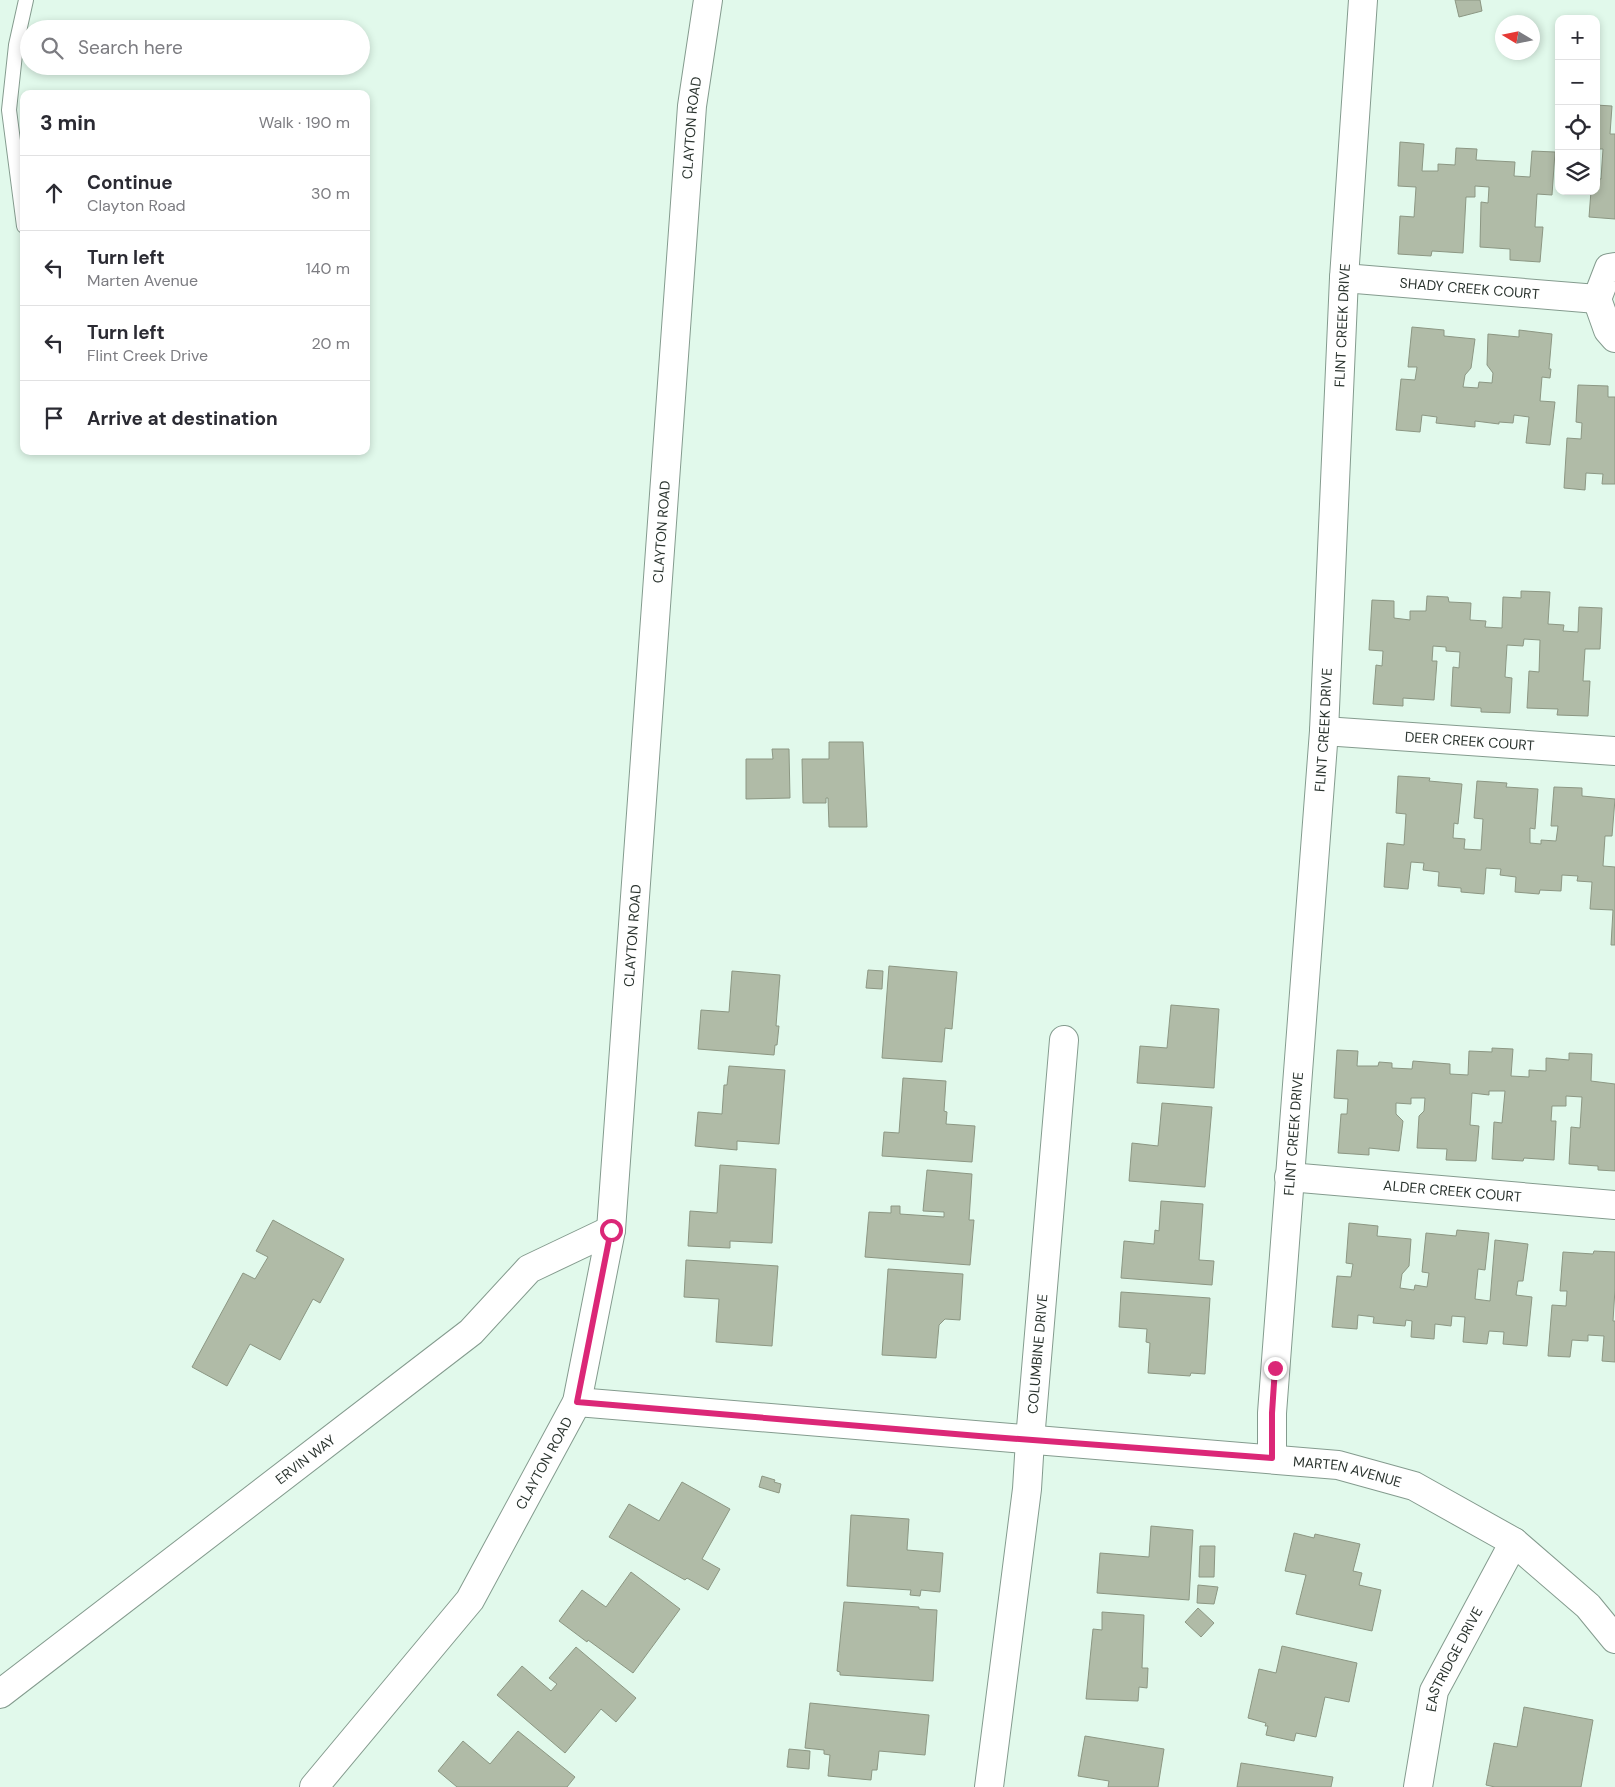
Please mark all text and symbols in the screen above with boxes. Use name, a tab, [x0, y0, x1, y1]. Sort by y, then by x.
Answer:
north arrow	[1495, 15, 1540, 60]
map controls	[1555, 15, 1600, 195]
button: +	[1555, 15, 1600, 60]
search box	[20, 20, 370, 75]
icon: search	[38, 34, 66, 62]
text: Search here	[78, 35, 183, 60]
button: −	[1555, 60, 1600, 105]
street label: CLAYTON ROAD	[678, 75, 705, 180]
button: locate	[1555, 105, 1600, 150]
text: 3 min	[40, 109, 96, 137]
text: Walk · 190 m	[259, 112, 350, 133]
button: layers	[1555, 150, 1600, 195]
text: Continue	[87, 170, 173, 195]
icon: ahead	[40, 179, 68, 207]
text: 30 m	[311, 183, 350, 204]
text: Clayton Road	[87, 195, 186, 216]
text: Turn left	[87, 245, 165, 270]
icon: left	[40, 254, 68, 282]
text: 140 m	[306, 258, 350, 279]
street label: FLINT CREEK DRIVE	[1330, 263, 1354, 388]
text: Marten Avenue	[87, 270, 198, 291]
street label: SHADY CREEK COURT	[1399, 274, 1540, 303]
text: Turn left	[87, 320, 165, 345]
icon: left	[40, 329, 68, 357]
text: 20 m	[311, 333, 350, 354]
text: Flint Creek Drive	[87, 345, 208, 366]
icon: arrive	[40, 404, 68, 432]
text: Arrive at destination	[87, 406, 278, 431]
street label: CLAYTON ROAD	[649, 480, 674, 584]
street label: FLINT CREEK DRIVE	[1310, 667, 1336, 793]
street label: DEER CREEK COURT	[1404, 728, 1535, 754]
street label: CLAYTON ROAD	[620, 884, 645, 988]
street label: FLINT CREEK DRIVE	[1280, 1071, 1307, 1196]
street label: ALDER CREEK COURT	[1383, 1176, 1522, 1206]
route start	[600, 1219, 623, 1242]
street label: COLUMBINE DRIVE	[1023, 1293, 1051, 1415]
route end	[1264, 1357, 1287, 1380]
street label: CLAYTON ROAD	[512, 1414, 576, 1513]
street label: ERVIN WAY	[272, 1431, 339, 1488]
street label: MARTEN AVENUE	[1292, 1452, 1404, 1491]
street label: EASTRIDGE DRIVE	[1422, 1604, 1487, 1713]

